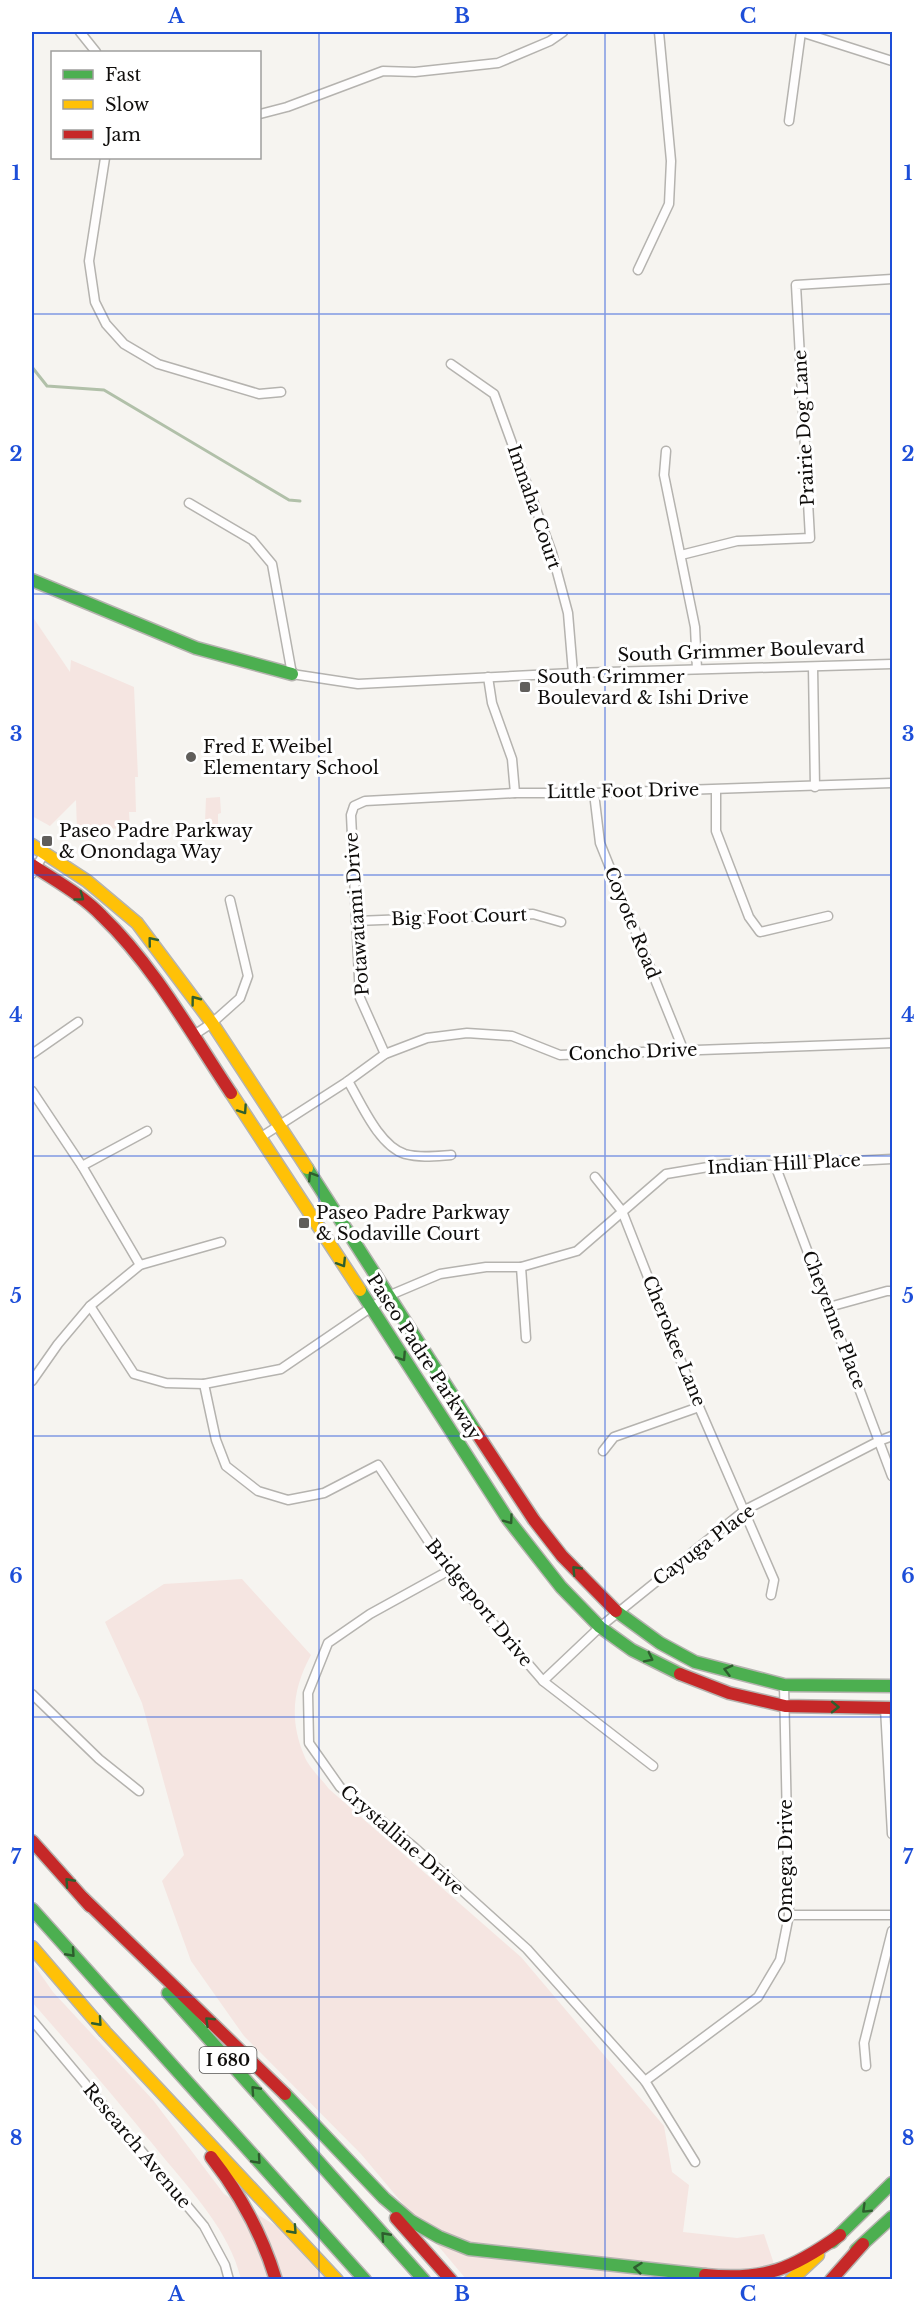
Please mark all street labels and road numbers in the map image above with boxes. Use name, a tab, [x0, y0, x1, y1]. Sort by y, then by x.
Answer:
street label: Prairie Dog Lane	[789, 349, 819, 507]
street label: Imnaha Court	[502, 442, 566, 572]
street label: South Grimmer Boulevard	[617, 636, 865, 666]
street label: Little Foot Drive	[547, 779, 699, 803]
street label: Potawatami Drive	[340, 831, 374, 997]
street label: Coyote Road	[600, 864, 664, 982]
street label: Big Foot Court	[391, 904, 528, 930]
street label: Concho Drive	[568, 1039, 698, 1065]
street label: Indian Hill Place	[707, 1149, 861, 1179]
street label: Cheyenne Place	[797, 1248, 871, 1392]
street label: Paseo Padre Parkway	[362, 1270, 486, 1445]
street label: Cherokee Lane	[638, 1272, 710, 1410]
street label: Cayuga Place	[649, 1500, 759, 1590]
street label: Bridgeport Drive	[421, 1535, 537, 1671]
street label: Crystalline Drive	[336, 1780, 468, 1900]
street label: Omega Drive	[775, 1799, 797, 1923]
road number: I 680	[200, 2047, 256, 2073]
street label: Research Avenue	[78, 2079, 196, 2213]

